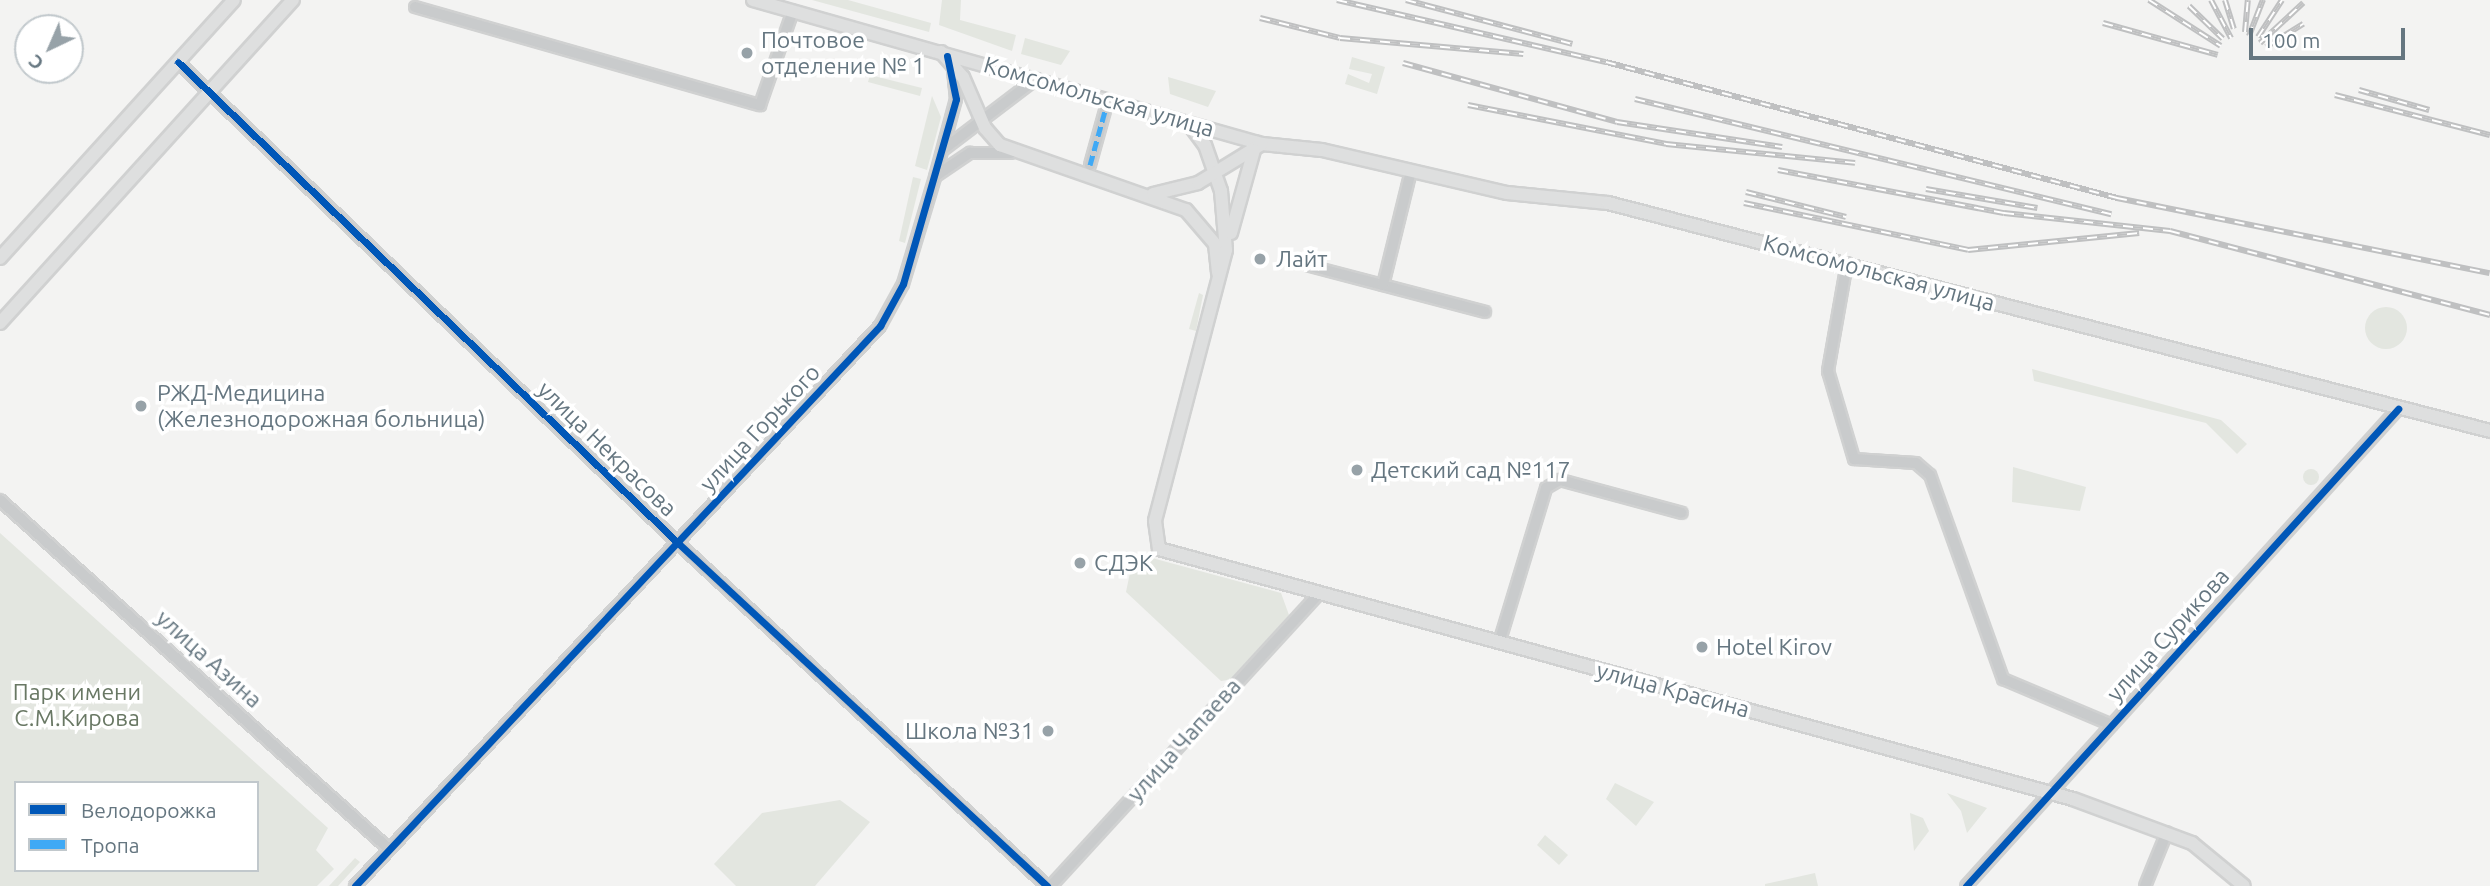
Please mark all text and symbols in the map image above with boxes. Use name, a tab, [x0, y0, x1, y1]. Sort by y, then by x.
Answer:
north arrow	[14, 14, 84, 84]
scale bar	[2252, 14, 2408, 58]
place label: Почтовое отделение № 1	[761, 26, 925, 80]
text: 100 m	[2262, 28, 2320, 52]
marker: Почтовое отделение № 1	[739, 45, 755, 61]
text: С	[24, 51, 48, 75]
street label: Комсомольская улица	[981, 51, 1217, 143]
street label: Комсомольская улица	[1760, 229, 1998, 317]
place label: Лайт	[1276, 245, 1328, 273]
marker: Лайт	[1250, 249, 1270, 269]
street label: улица Горького	[694, 359, 826, 497]
street label: улица Некрасова	[532, 376, 682, 522]
place label: РЖД-Медицина (Железнодорожная больница)	[157, 379, 486, 433]
marker: РЖД-Медицина (Железнодорожная больница)	[131, 396, 151, 416]
place label: Детский сад №117	[1371, 456, 1570, 484]
marker: Детский сад №117	[1349, 462, 1365, 478]
place label: СДЭК	[1094, 549, 1153, 577]
marker: СДЭК	[1072, 555, 1088, 571]
street label: улица Сурикова	[2101, 563, 2235, 707]
street label: улица Азина	[150, 604, 268, 714]
place label: Hotel Kirov	[1716, 633, 1832, 661]
marker: Hotel Kirov	[1694, 639, 1710, 655]
street label: улица Красина	[1594, 656, 1752, 724]
street label: улица Чапаева	[1121, 673, 1247, 807]
park label: Парк имени С.М.Кирова	[13, 678, 141, 732]
place label: Школа №31	[905, 717, 1034, 745]
marker: Школа №31	[1040, 723, 1056, 739]
legend	[14, 781, 259, 872]
text: Велодорожка	[81, 798, 217, 822]
text: Тропа	[81, 833, 140, 857]

